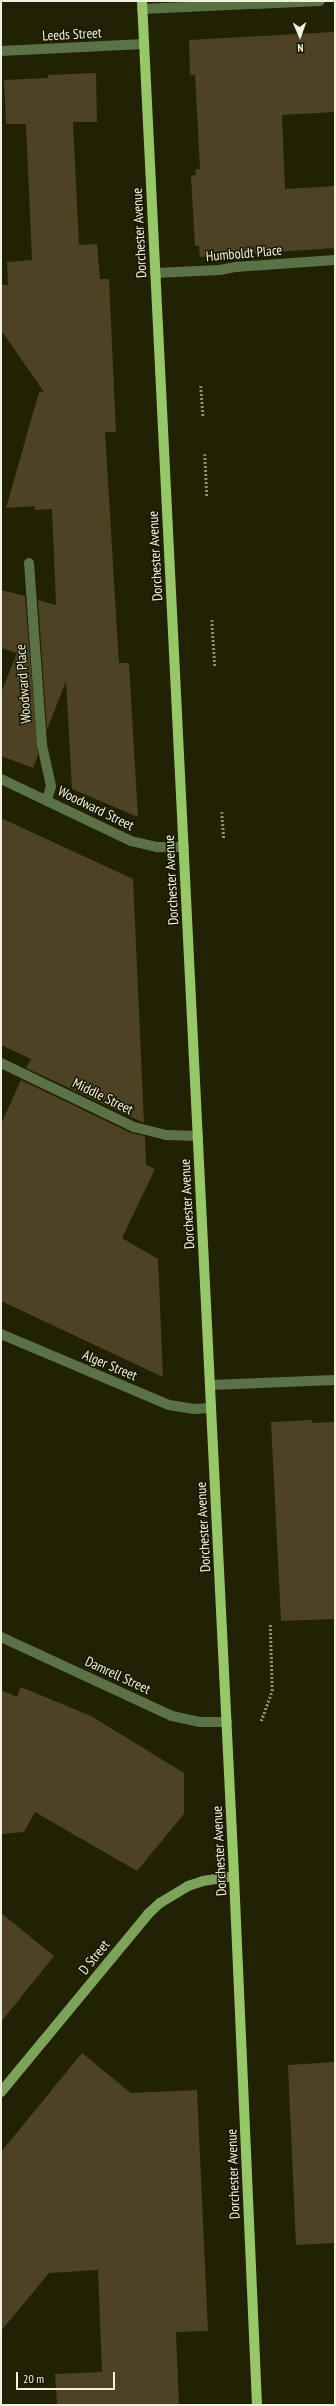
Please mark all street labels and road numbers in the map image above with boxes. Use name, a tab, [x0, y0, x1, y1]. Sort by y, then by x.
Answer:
street label: Leeds Street	[42, 24, 102, 44]
street label: Dorchester Avenue	[128, 187, 150, 279]
street label: Humboldt Place	[205, 241, 283, 265]
street label: Dorchester Avenue	[144, 510, 166, 602]
street label: Woodward Place	[12, 644, 34, 724]
street label: Woodward Street	[55, 782, 137, 834]
street label: Dorchester Avenue	[160, 834, 182, 926]
street label: Middle Street	[70, 1074, 136, 1118]
street label: Dorchester Avenue	[176, 1158, 198, 1250]
street label: Alger Street	[80, 1346, 140, 1384]
street label: Dorchester Avenue	[192, 1481, 214, 1573]
street label: Damrell Street	[83, 1653, 153, 1697]
street label: Dorchester Avenue	[208, 1805, 230, 1897]
street label: D Street	[75, 1936, 113, 1978]
street label: Dorchester Avenue	[223, 2128, 243, 2220]

